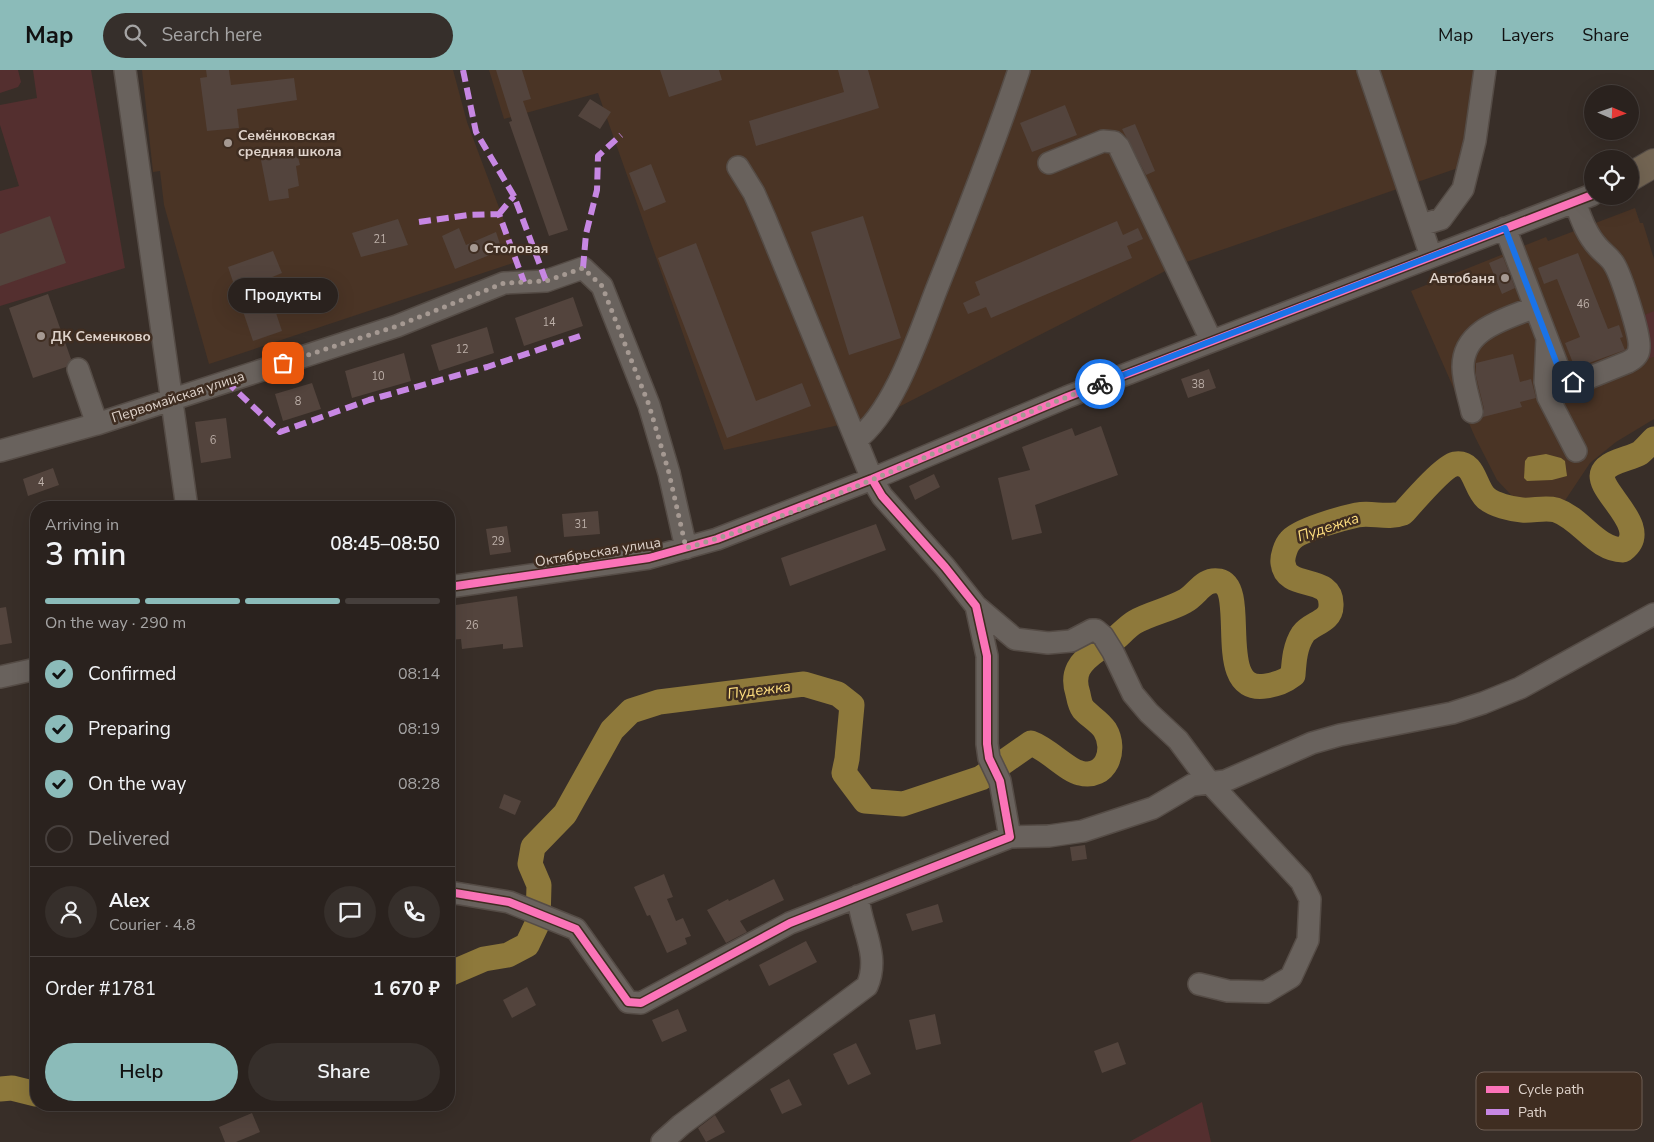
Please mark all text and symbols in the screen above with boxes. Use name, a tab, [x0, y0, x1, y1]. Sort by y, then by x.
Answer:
search box	[103, 13, 453, 58]
text: Map	[25, 19, 73, 51]
icon: search	[121, 21, 149, 49]
text: Search here	[161, 22, 262, 48]
text: Map	[1438, 23, 1473, 47]
text: Layers	[1501, 23, 1554, 47]
text: Share	[1582, 23, 1629, 47]
north arrow	[1584, 85, 1639, 140]
map controls	[1584, 85, 1639, 205]
place label: Семёнковская средняя школа	[238, 126, 342, 161]
marker: Семёнковская средняя школа	[222, 137, 234, 149]
button: locate	[1584, 150, 1639, 205]
house number: 21	[373, 232, 387, 247]
place label: Столовая	[484, 239, 548, 258]
marker: Столовая	[468, 242, 480, 254]
place label: Автобаня	[1429, 269, 1495, 288]
marker: Автобаня	[1499, 272, 1511, 284]
callout: Продукты	[228, 278, 338, 313]
text: Продукты	[244, 284, 322, 306]
house number: 46	[1576, 297, 1590, 312]
house number: 14	[542, 315, 556, 330]
place label: ДК Семенково	[51, 327, 151, 346]
marker: ДК Семенково	[35, 330, 47, 342]
pin	[262, 342, 304, 384]
house number: 12	[455, 342, 469, 357]
icon: bag	[269, 349, 297, 377]
courier	[1075, 359, 1125, 409]
pin	[1552, 361, 1594, 403]
street label: Первомайская улица	[109, 367, 247, 427]
icon: home	[1559, 368, 1587, 396]
house number: 10	[371, 369, 385, 384]
icon: bike	[1086, 370, 1114, 398]
house number: 38	[1191, 377, 1205, 392]
house number: 8	[295, 394, 302, 409]
house number: 6	[210, 433, 217, 448]
house number: 4	[38, 475, 45, 490]
water label: Пудежка	[1295, 508, 1361, 546]
text: Arriving in	[45, 514, 119, 536]
house number: 31	[574, 517, 588, 532]
text: 08:45–08:50	[330, 531, 440, 557]
text: 3 min	[45, 533, 127, 576]
street label: Октябрьская улица	[534, 533, 662, 571]
house number: 29	[491, 534, 505, 549]
text: On the way · 290 m	[45, 612, 186, 634]
house number: 26	[465, 618, 479, 633]
icon: check	[45, 660, 73, 688]
text: Confirmed	[88, 661, 176, 687]
text: 08:14	[398, 663, 440, 685]
water label: Пудежка	[726, 676, 792, 704]
icon: check	[45, 715, 73, 743]
text: Preparing	[88, 716, 171, 742]
text: 08:19	[398, 718, 440, 740]
icon: check	[45, 770, 73, 798]
text: On the way	[88, 771, 186, 797]
text: 08:28	[398, 773, 440, 795]
text: Delivered	[88, 826, 170, 852]
button: person	[45, 886, 97, 938]
button: chat	[324, 886, 376, 938]
button: phone	[388, 886, 440, 938]
text: Alex	[109, 888, 150, 914]
text: Courier · 4.8	[109, 914, 195, 936]
text: Order #1781	[45, 976, 156, 1002]
text: 1 670 ₽	[373, 976, 440, 1002]
button: Help	[45, 1043, 238, 1101]
button: Share	[248, 1043, 440, 1101]
legend	[1476, 1072, 1642, 1130]
text: Cycle path	[1518, 1080, 1584, 1099]
text: Path	[1518, 1103, 1547, 1122]

